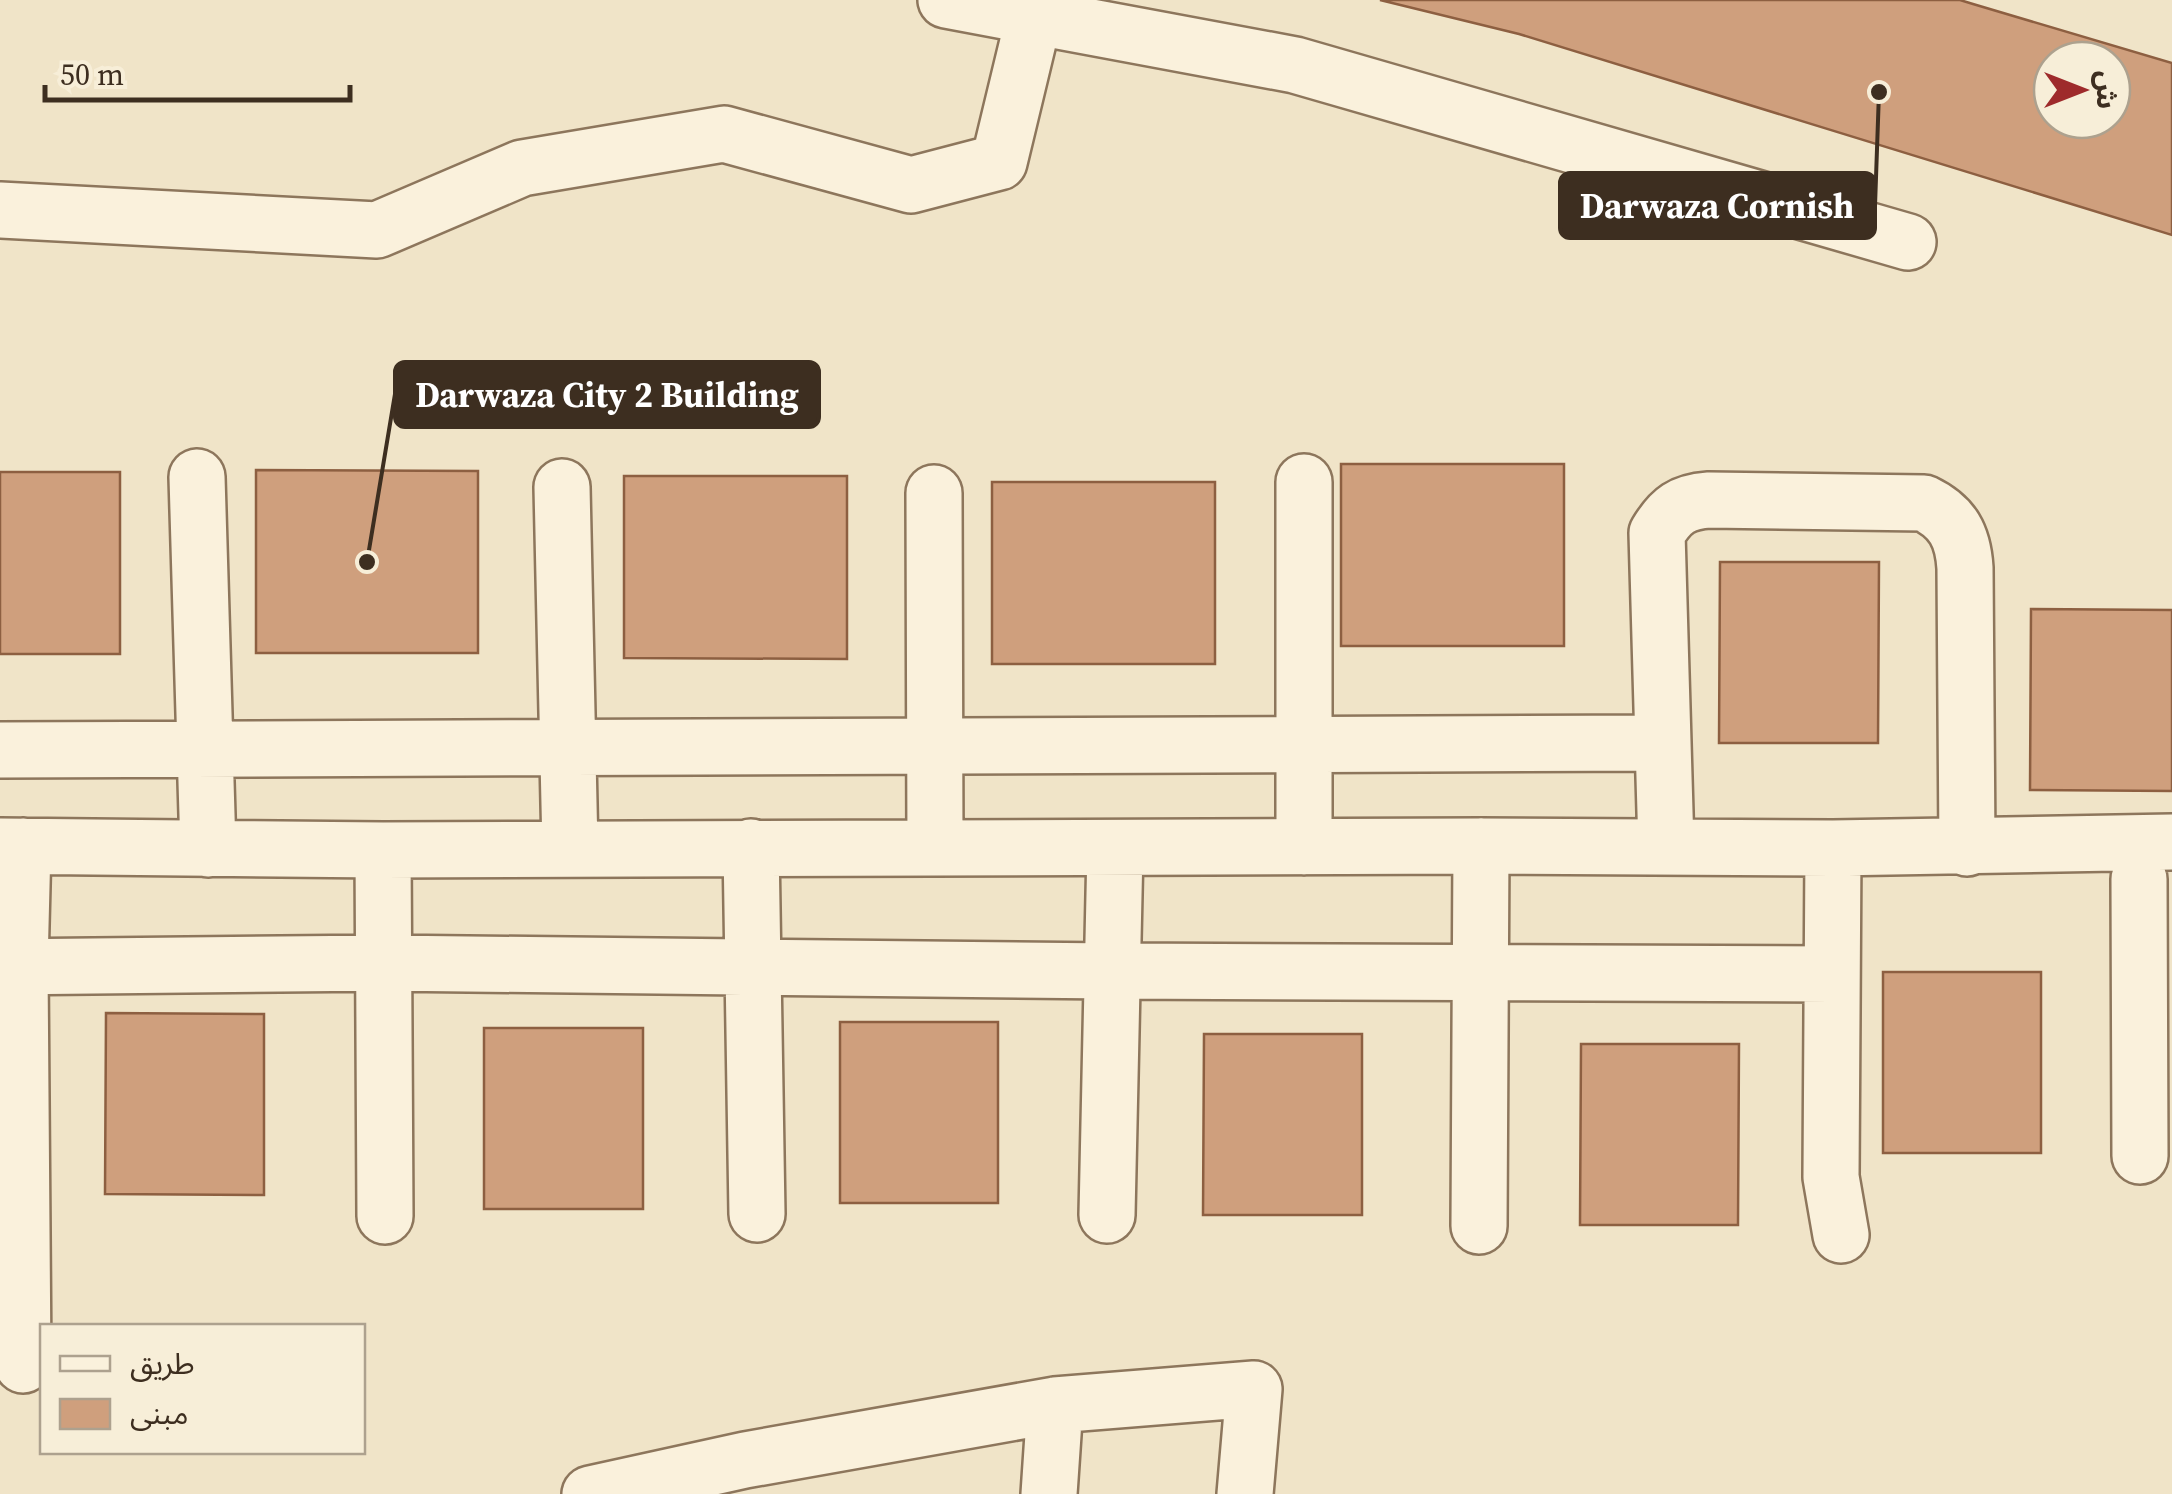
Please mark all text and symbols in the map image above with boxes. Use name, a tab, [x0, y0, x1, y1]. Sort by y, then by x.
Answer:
scale bar	[45, 40, 350, 102]
north arrow	[2032, 40, 2132, 140]
text: 50 m	[60, 54, 124, 95]
text: ش	[2088, 71, 2126, 109]
callout: Darwaza Cornish	[1560, 173, 1875, 238]
text: Darwaza Cornish	[1580, 182, 1854, 230]
callout: Darwaza City 2 Building	[395, 362, 819, 427]
text: Darwaza City 2 Building	[415, 371, 799, 419]
legend	[40, 1324, 365, 1454]
text: طريق	[130, 1343, 195, 1384]
text: مبنى	[130, 1393, 188, 1434]

